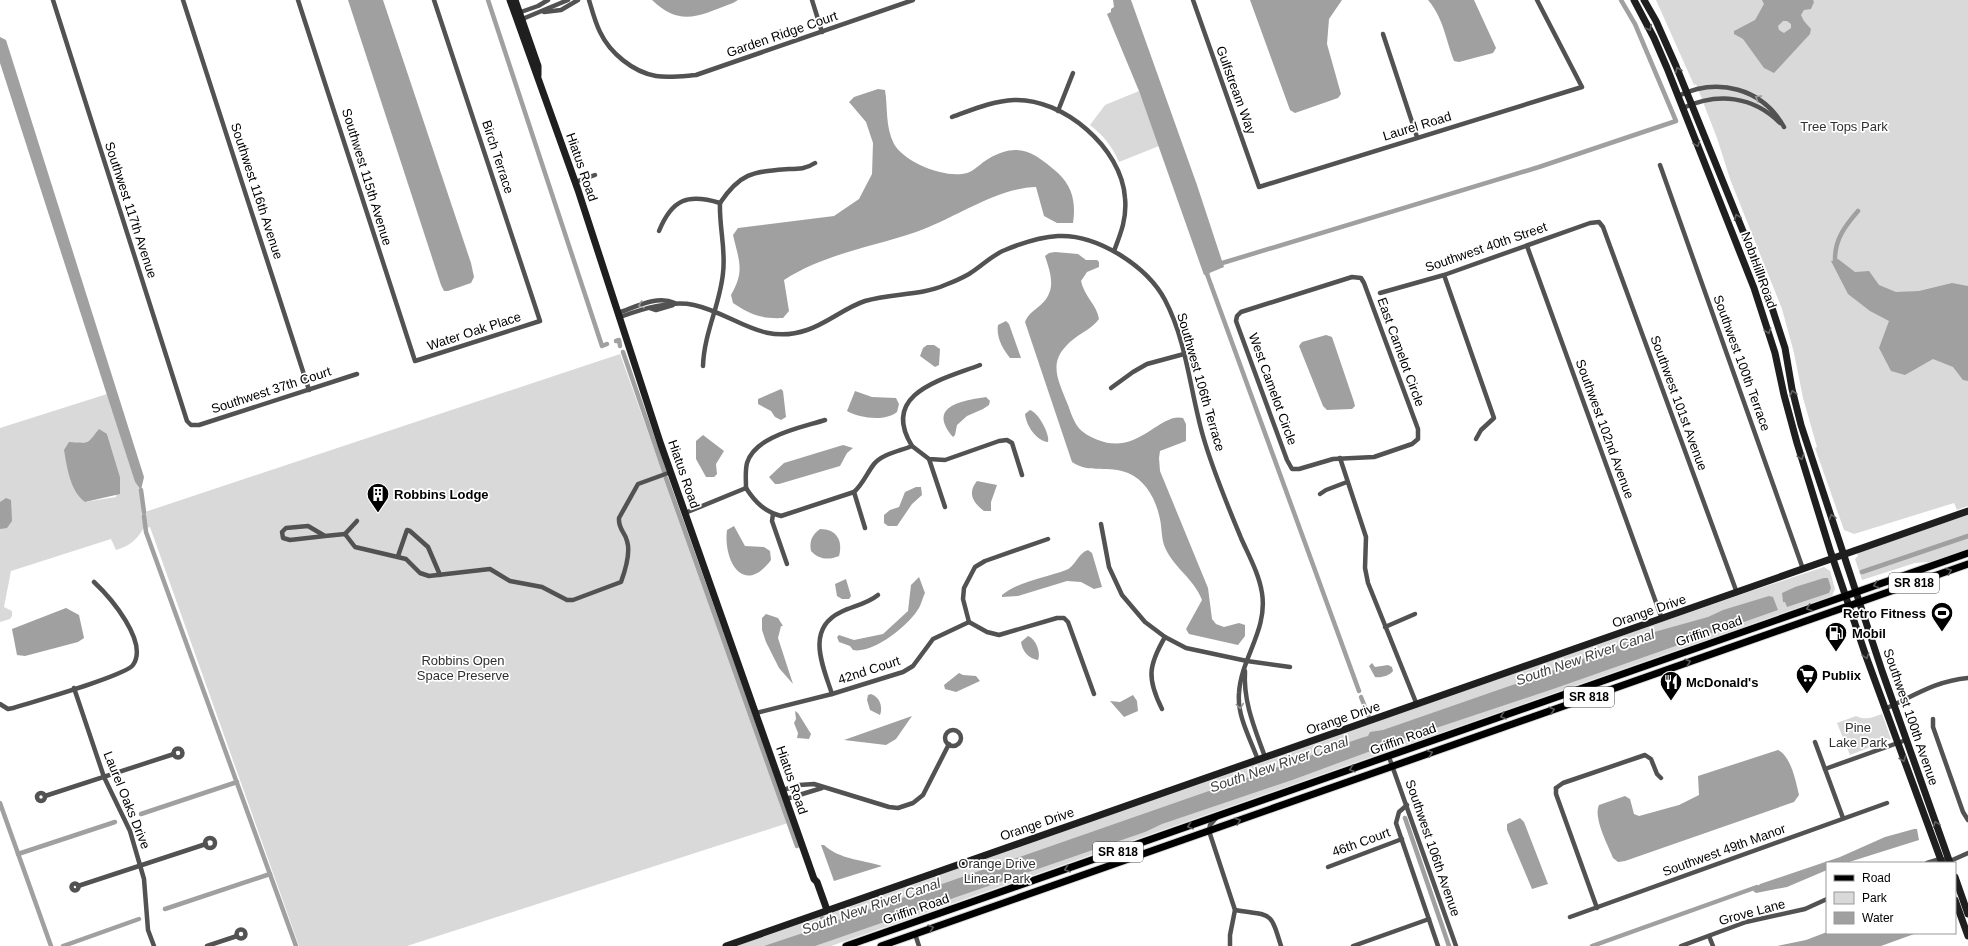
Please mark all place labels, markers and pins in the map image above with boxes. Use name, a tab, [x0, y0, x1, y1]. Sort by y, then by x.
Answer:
building icon: Robbins Lodge	[365, 481, 391, 514]
place label: Robbins Lodge	[394, 487, 489, 502]
sports icon: Retro Fitness	[1929, 600, 1955, 633]
place label: Retro Fitness	[1843, 606, 1926, 621]
fuel station icon: Mobil	[1823, 620, 1849, 653]
place label: Mobil	[1852, 626, 1886, 641]
supermarket icon: Publix	[1794, 662, 1820, 695]
place label: Publix	[1822, 668, 1862, 683]
restaurant icon: McDonald's	[1658, 669, 1684, 702]
place label: McDonald's	[1686, 675, 1758, 690]

